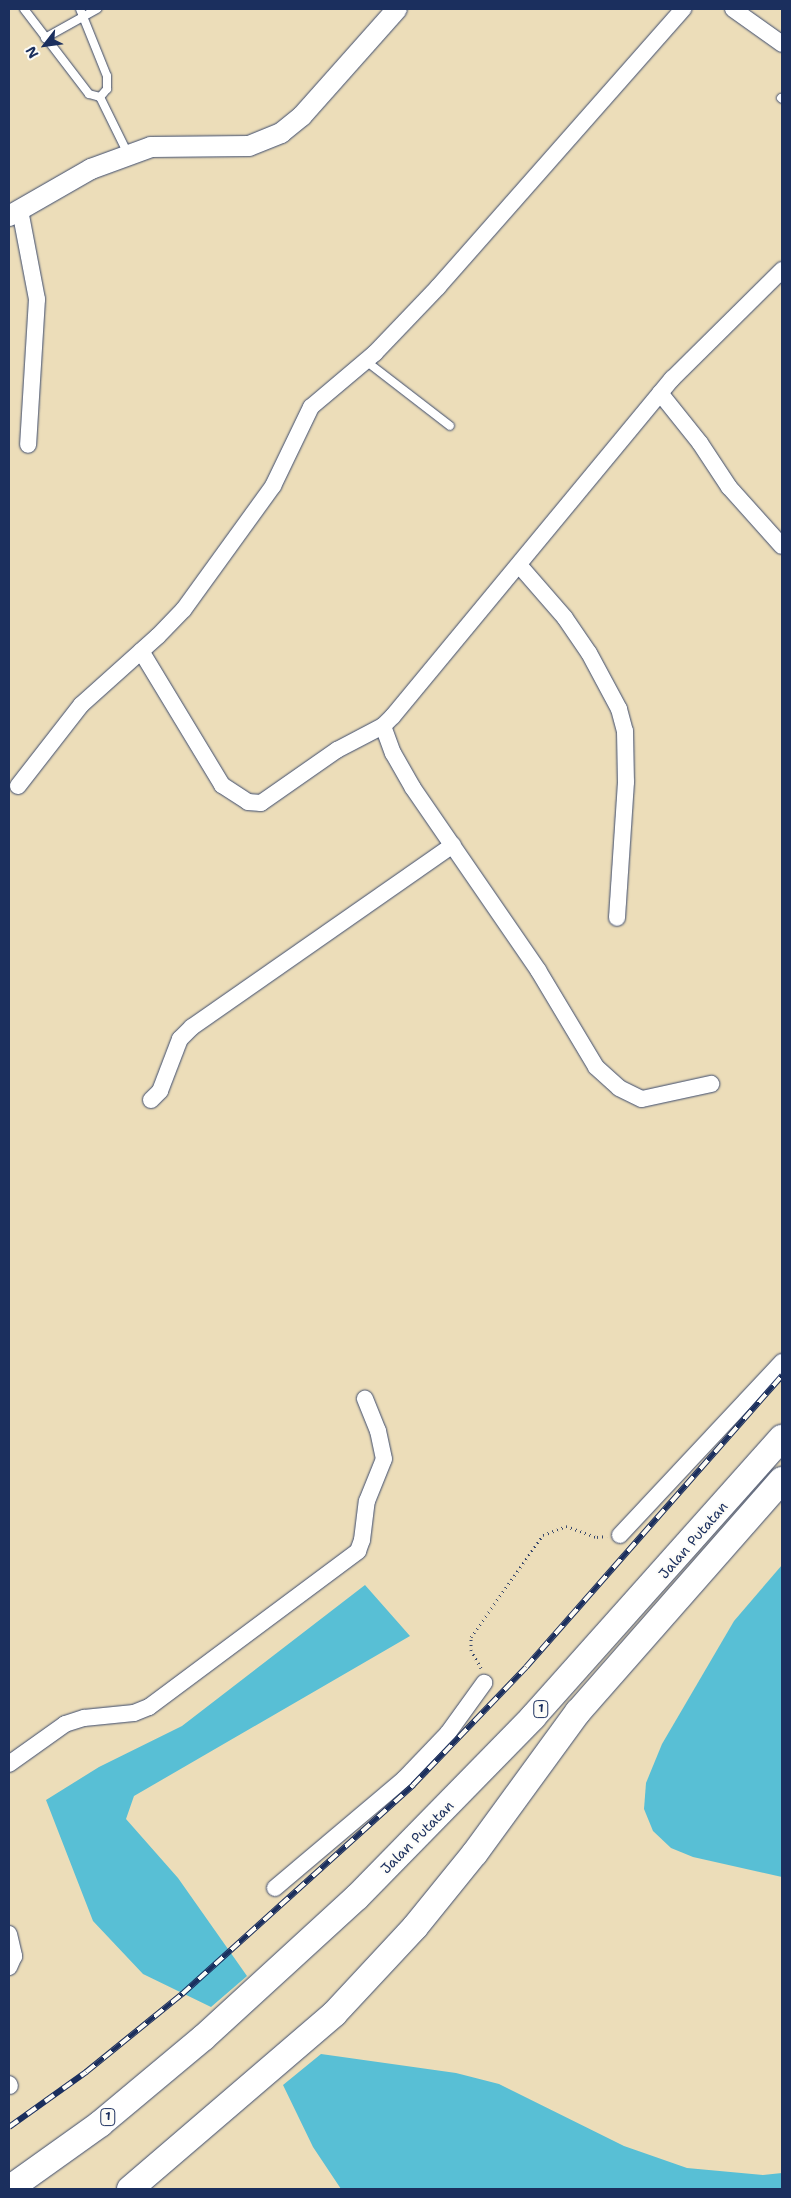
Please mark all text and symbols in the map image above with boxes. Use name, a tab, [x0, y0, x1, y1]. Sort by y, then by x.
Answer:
north arrow	[20, 20, 70, 70]
text: N	[21, 43, 43, 62]
street label: Jalan Putatan	[655, 1498, 731, 1582]
road number: 1	[532, 1700, 550, 1718]
street label: Jalan Putatan	[377, 1797, 457, 1877]
road number: 1	[99, 2108, 117, 2126]

